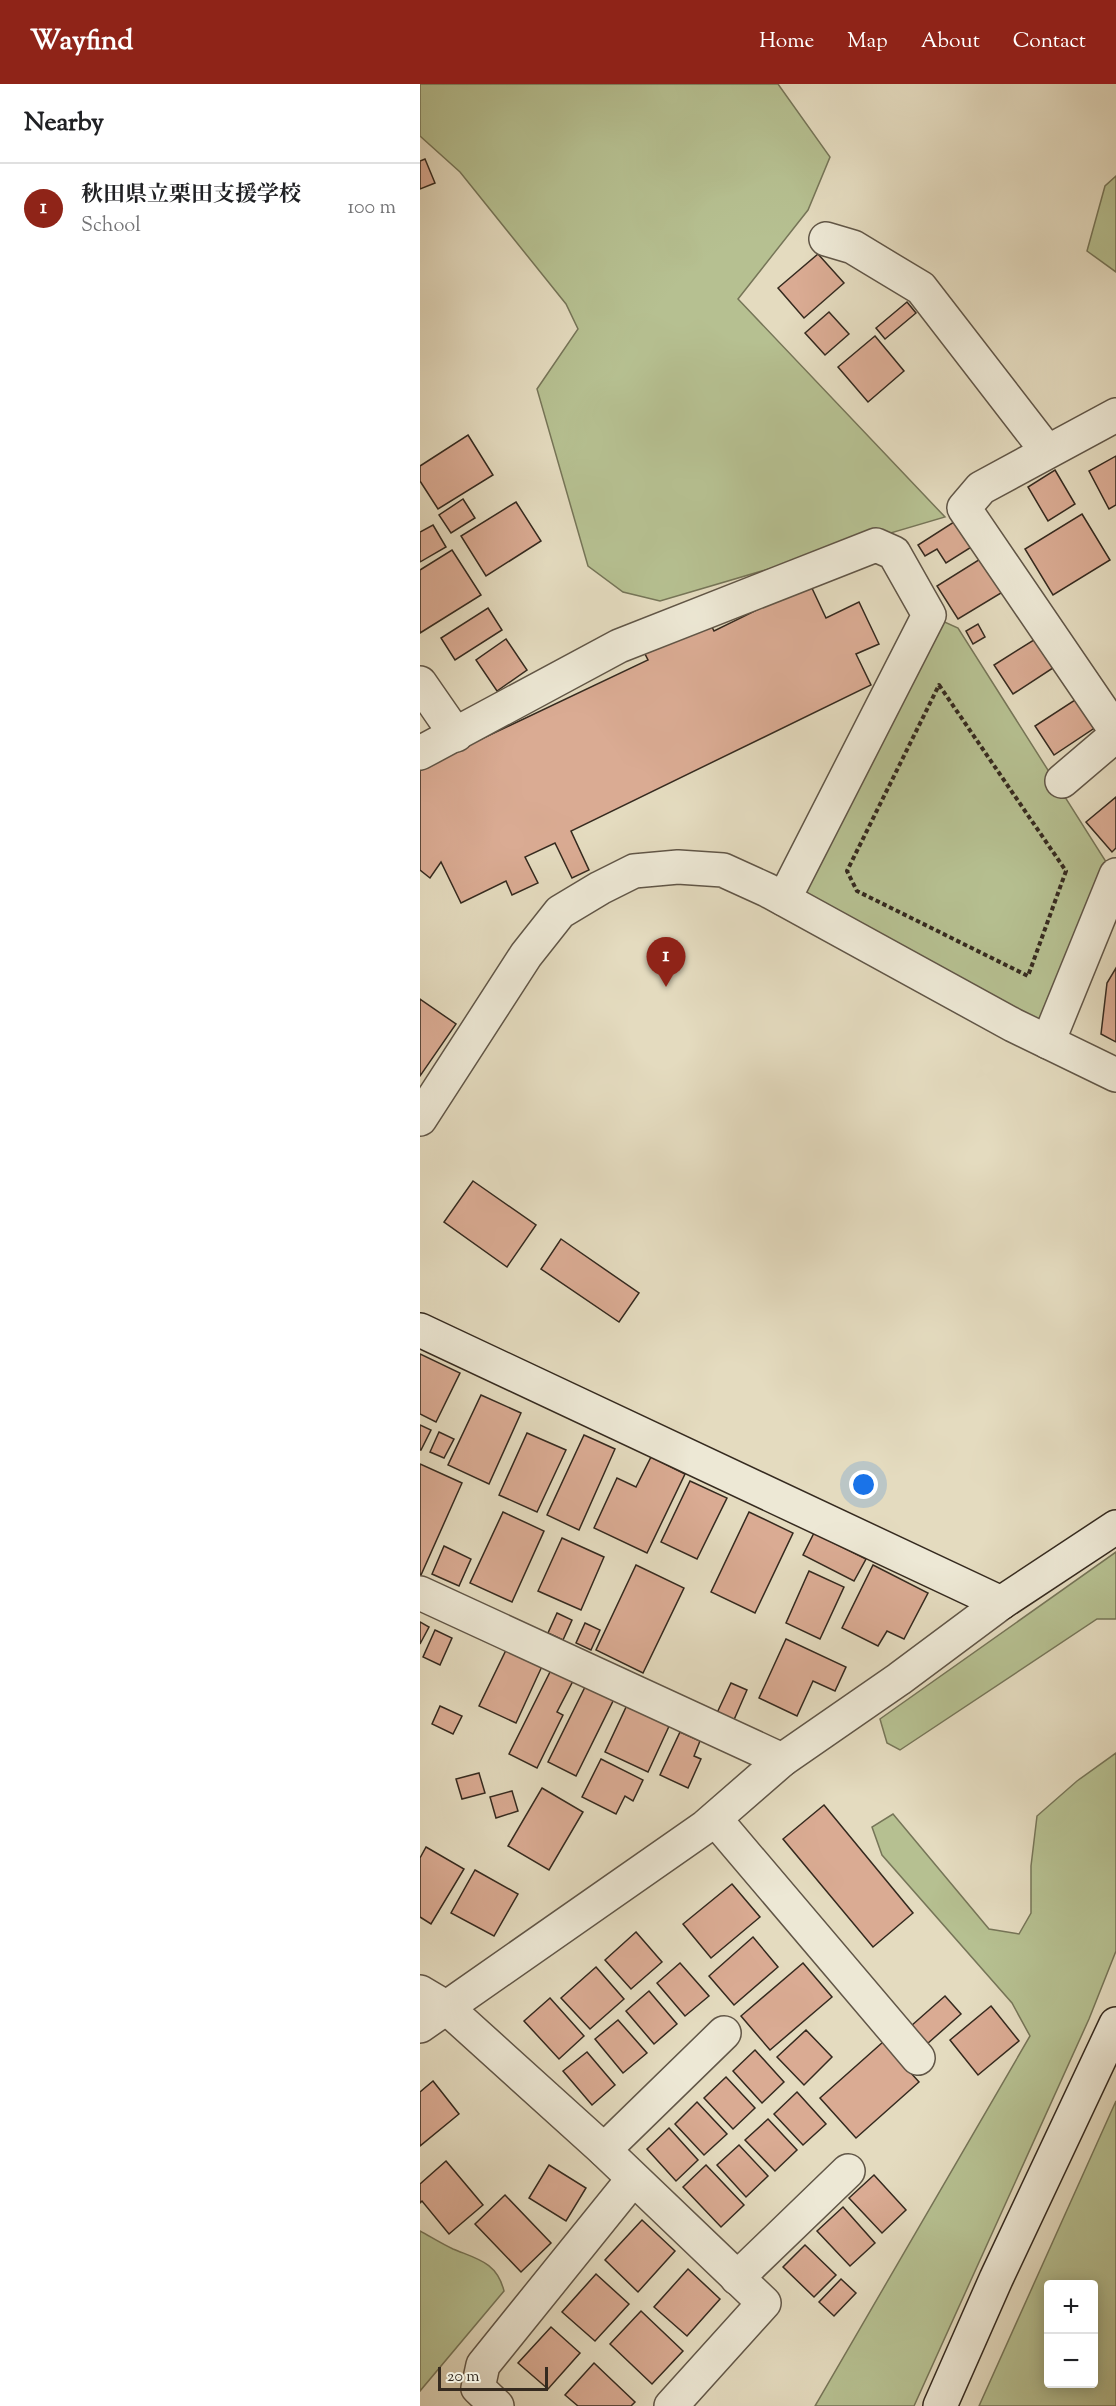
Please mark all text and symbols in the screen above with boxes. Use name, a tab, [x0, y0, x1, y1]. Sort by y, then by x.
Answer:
text: Wayfind	[30, 22, 133, 62]
text: Home	[759, 27, 814, 57]
text: Map	[847, 27, 888, 57]
text: About	[921, 27, 980, 57]
text: Contact	[1013, 27, 1086, 57]
text: Nearby	[24, 105, 104, 142]
text: 秋田県立栗田支援学校	[81, 180, 301, 212]
text: 1	[40, 194, 47, 223]
text: 100 m	[347, 194, 396, 223]
text: School	[81, 212, 141, 241]
pin: 1	[646, 938, 686, 987]
your location	[849, 1470, 878, 1499]
map controls	[1044, 2280, 1098, 2388]
button: +	[1044, 2280, 1098, 2334]
button: −	[1044, 2334, 1098, 2388]
scale bar	[438, 2364, 548, 2392]
text: 20 m	[447, 2366, 480, 2389]

